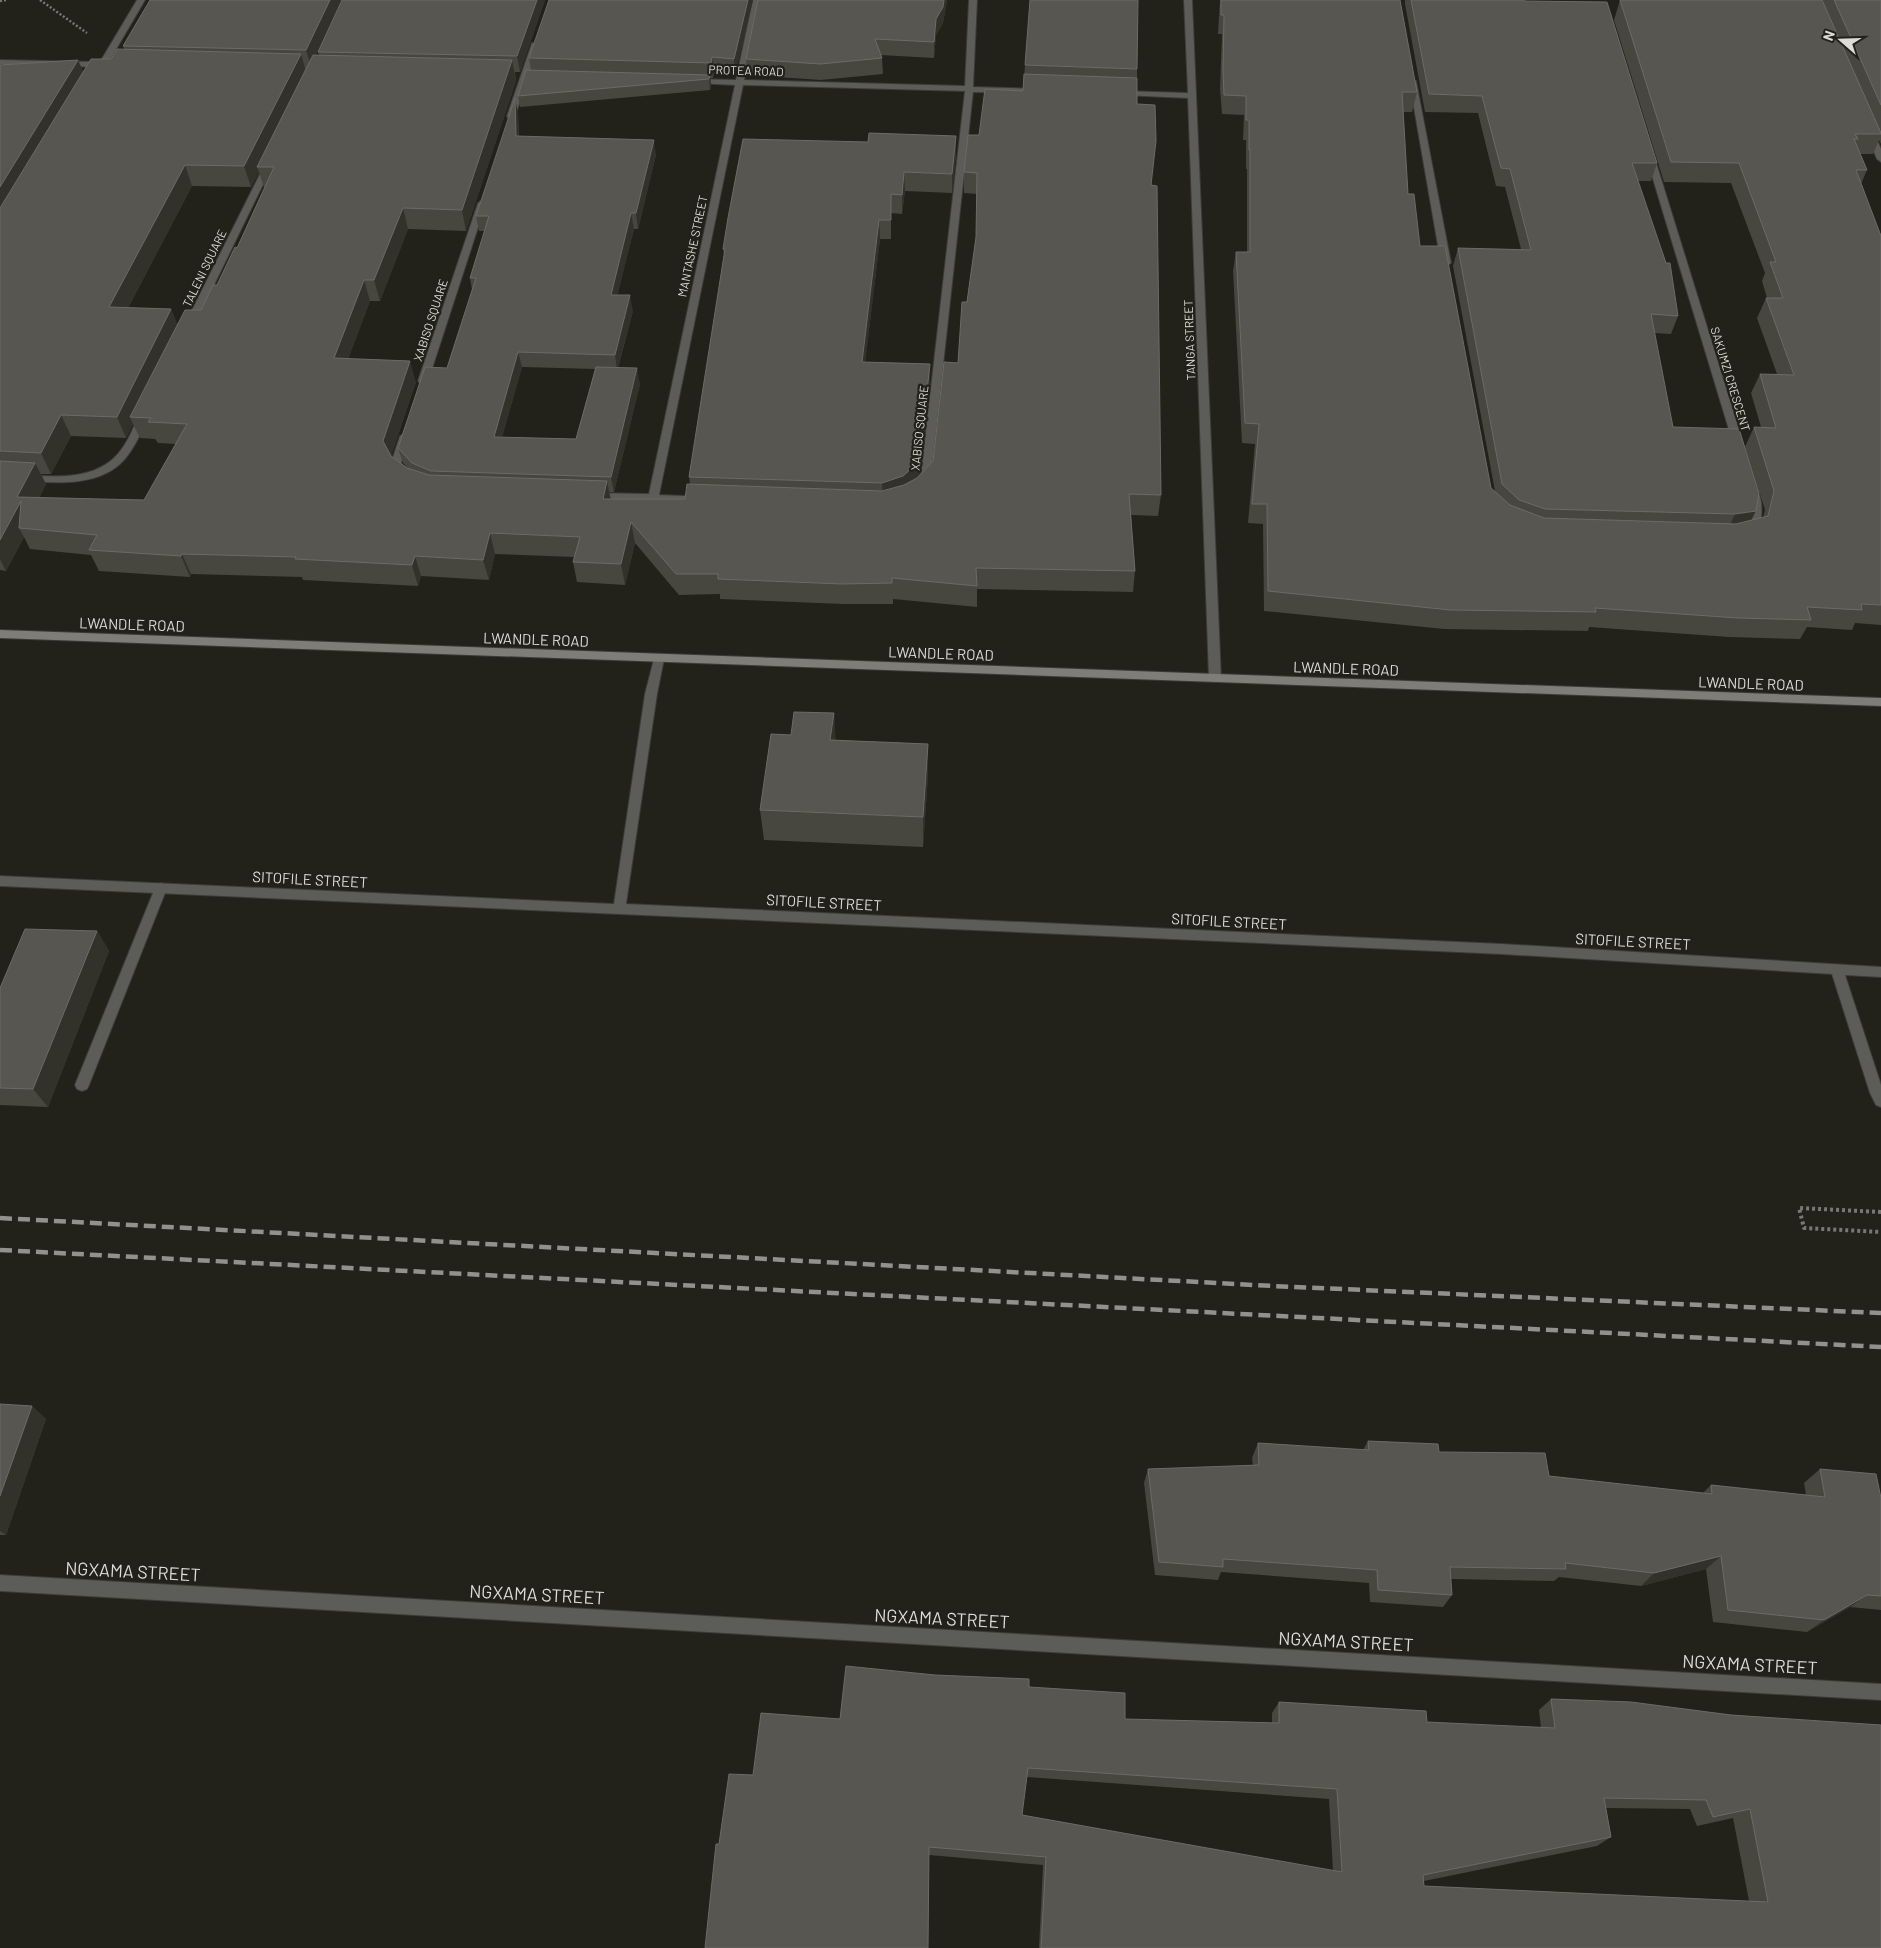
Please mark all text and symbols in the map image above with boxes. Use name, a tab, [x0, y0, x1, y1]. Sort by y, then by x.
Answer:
north arrow	[1816, 15, 1866, 65]
text: N	[1819, 28, 1838, 43]
street label: PROTEA ROAD	[708, 62, 784, 78]
street label: MANTASHE STREET	[674, 194, 710, 298]
street label: TALENI SQUARE	[179, 227, 229, 309]
street label: XABISO SQUARE	[410, 277, 450, 363]
street label: TANGA STREET	[1181, 299, 1197, 381]
street label: SAKUMZI CRESCENT	[1708, 325, 1754, 433]
street label: XABISO SQUARE	[908, 385, 930, 471]
street label: LWANDLE ROAD	[79, 613, 185, 635]
street label: LWANDLE ROAD	[483, 628, 589, 650]
street label: LWANDLE ROAD	[888, 642, 994, 664]
street label: LWANDLE ROAD	[1293, 657, 1399, 679]
street label: LWANDLE ROAD	[1698, 672, 1804, 694]
street label: SITOFILE STREET	[252, 867, 368, 891]
street label: SITOFILE STREET	[766, 890, 882, 914]
street label: SITOFILE STREET	[1171, 909, 1287, 933]
street label: SITOFILE STREET	[1575, 929, 1691, 953]
street label: NGXAMA STREET	[65, 1556, 201, 1586]
street label: NGXAMA STREET	[469, 1579, 605, 1609]
street label: NGXAMA STREET	[874, 1603, 1010, 1633]
street label: NGXAMA STREET	[1278, 1626, 1414, 1656]
street label: NGXAMA STREET	[1682, 1649, 1818, 1679]

